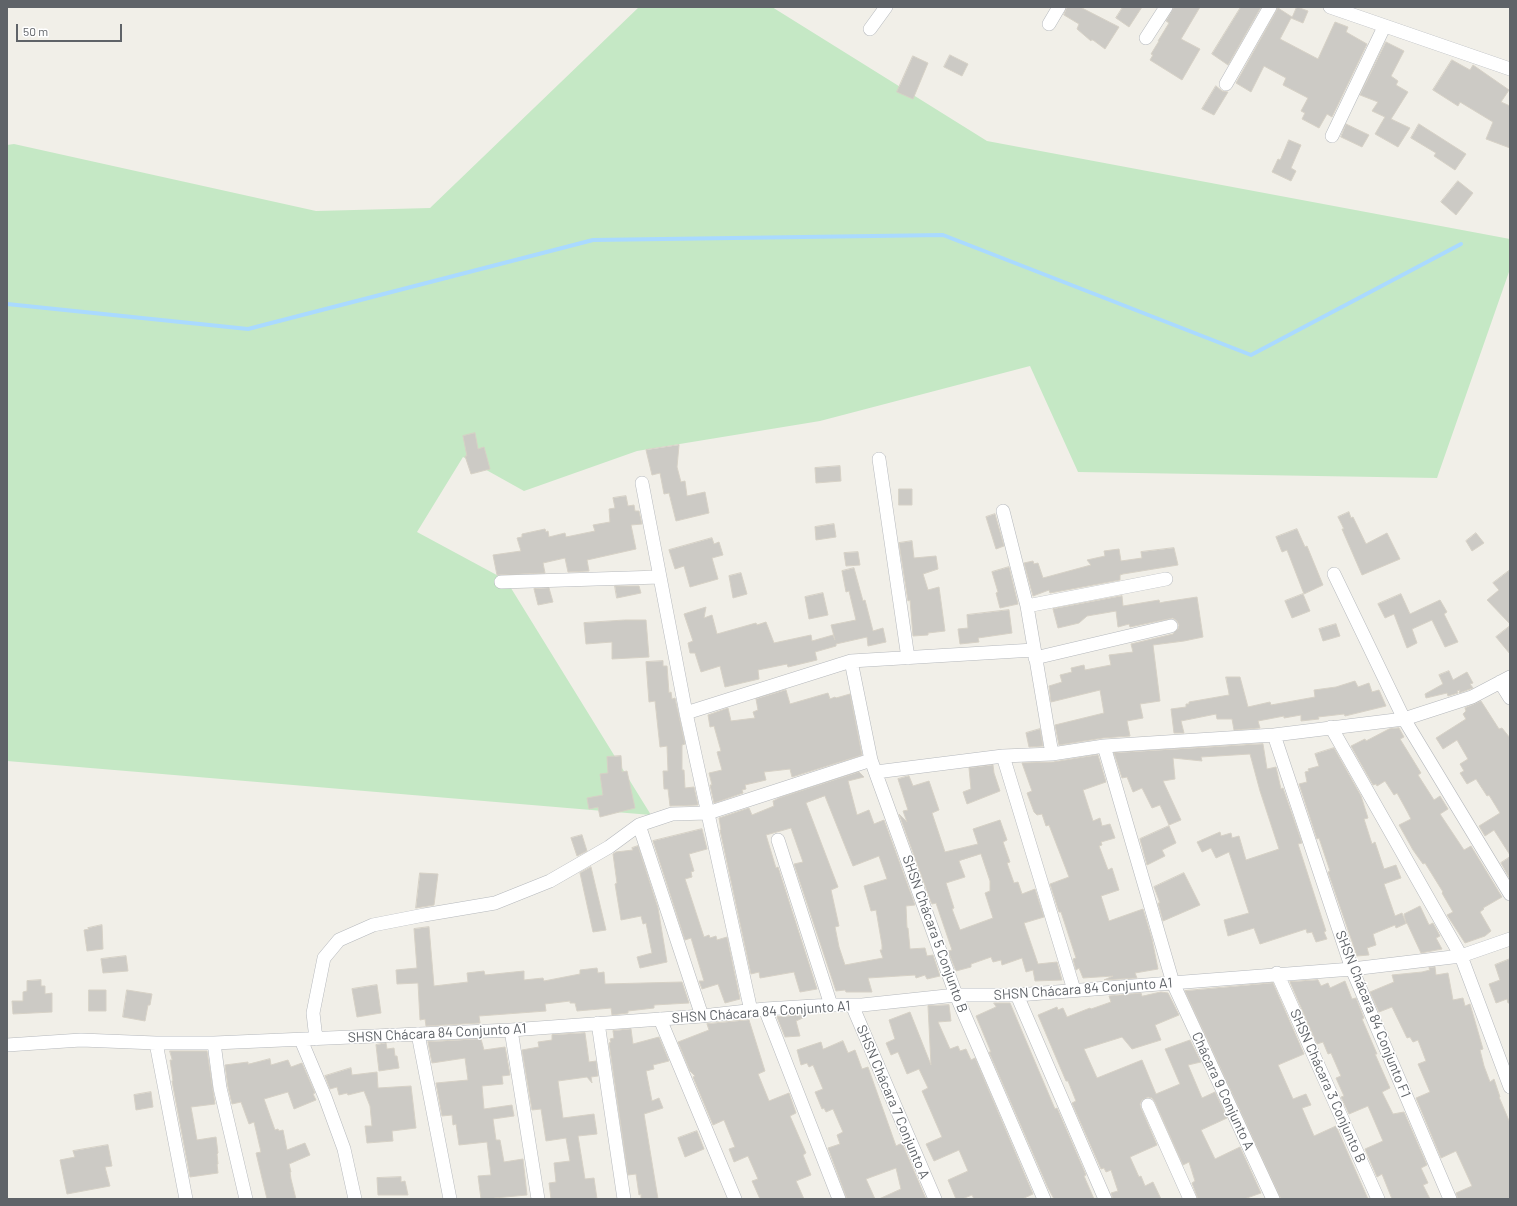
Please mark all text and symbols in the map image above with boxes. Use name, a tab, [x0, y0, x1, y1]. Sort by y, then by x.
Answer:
scale bar	[18, 16, 124, 42]
text: 50 m	[23, 24, 48, 38]
street label: SHSN Chácara 5 Conjunto B	[899, 853, 971, 1015]
street label: SHSN Chácara 84 Conjunto F1	[1332, 928, 1414, 1100]
street label: SHSN Chácara 84 Conjunto A1	[993, 974, 1173, 1004]
street label: SHSN Chácara 84 Conjunto A1	[671, 997, 851, 1027]
street label: SHSN Chácara 3 Conjunto B	[1286, 1007, 1370, 1165]
street label: SHSN Chácara 84 Conjunto A1	[347, 1020, 527, 1046]
street label: SHSN Chácara 7 Conjunto A	[853, 1022, 933, 1182]
street label: Chácara 9 Conjunto A	[1188, 1029, 1258, 1153]

